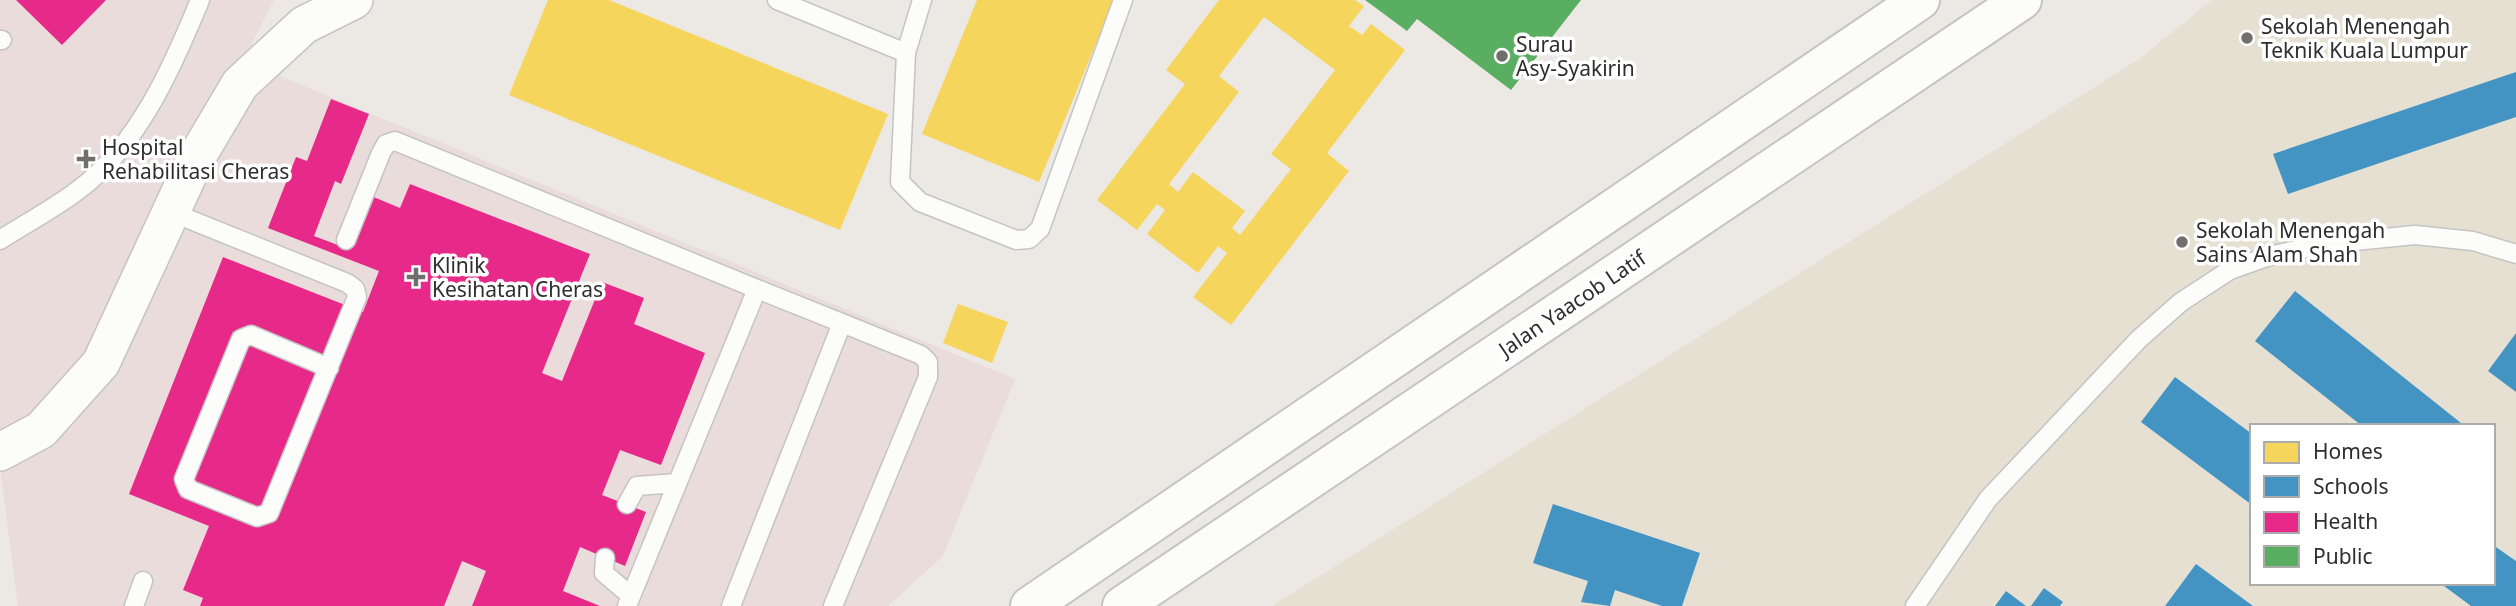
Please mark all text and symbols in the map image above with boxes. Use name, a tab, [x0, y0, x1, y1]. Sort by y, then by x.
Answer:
place label: Sekolah Menengah Teknik Kuala Lumpur	[2261, 12, 2468, 64]
place label: Surau Asy-Syakirin	[1516, 30, 1635, 82]
marker: Sekolah Menengah Teknik Kuala Lumpur	[2239, 30, 2255, 46]
marker: Surau Asy-Syakirin	[1494, 48, 1510, 64]
place label: Hospital Rehabilitasi Cheras	[102, 133, 289, 185]
marker: Hospital Rehabilitasi Cheras	[76, 149, 96, 169]
place label: Sekolah Menengah Sains Alam Shah	[2196, 216, 2385, 268]
marker: Sekolah Menengah Sains Alam Shah	[2174, 234, 2190, 250]
street label: Jalan Yaacob Latif	[1491, 242, 1652, 364]
place label: Klinik Kesihatan Cheras	[432, 251, 603, 303]
marker: Klinik Kesihatan Cheras	[406, 267, 426, 287]
legend	[2250, 424, 2495, 585]
text: Homes	[2313, 437, 2383, 465]
text: Schools	[2313, 472, 2388, 500]
text: Health	[2313, 507, 2378, 535]
text: Public	[2313, 542, 2373, 570]

